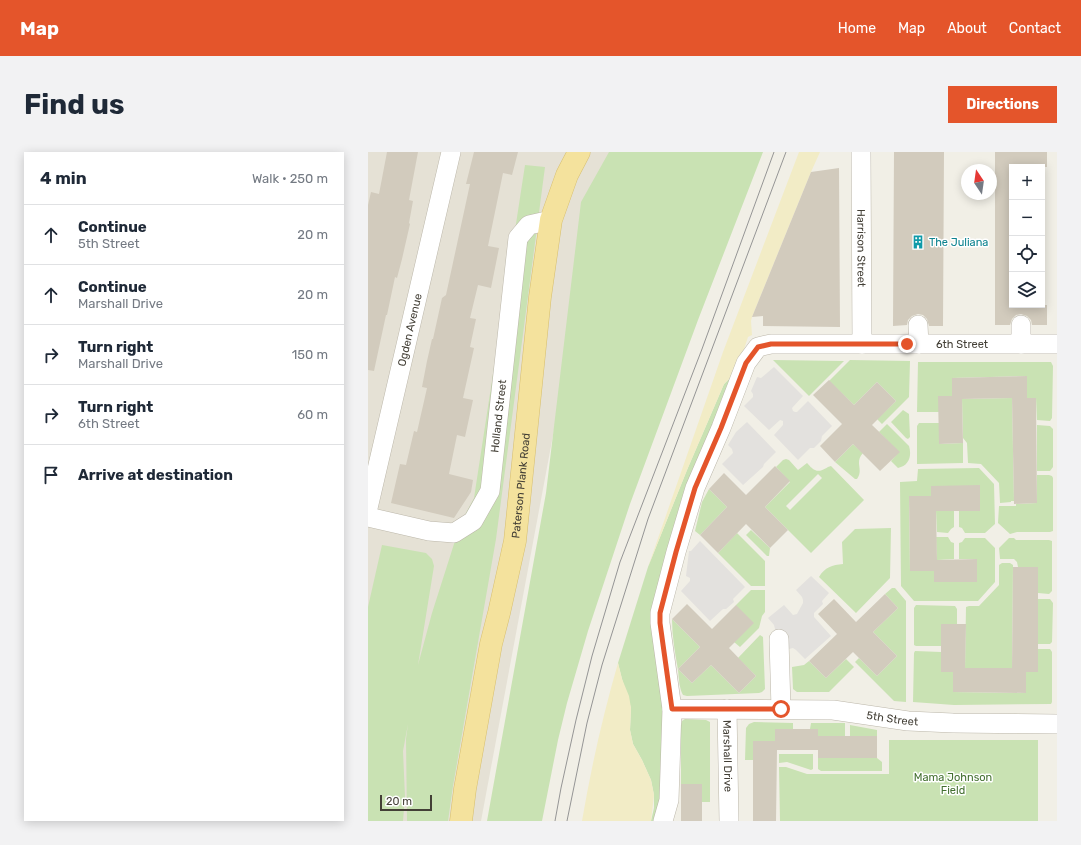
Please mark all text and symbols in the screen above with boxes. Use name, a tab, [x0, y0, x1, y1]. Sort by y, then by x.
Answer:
text: Map	[20, 17, 59, 40]
text: Home	[838, 20, 876, 37]
text: Map	[898, 20, 925, 37]
text: About	[947, 20, 987, 37]
text: Contact	[1009, 20, 1061, 37]
button: Directions	[948, 86, 1057, 123]
text: Find us	[24, 88, 124, 121]
north arrow	[961, 164, 997, 200]
map controls	[1009, 164, 1045, 308]
button: +	[1009, 164, 1045, 200]
text: 4 min	[40, 168, 87, 188]
text: Walk · 250 m	[252, 171, 328, 186]
button: −	[1009, 200, 1045, 236]
street label: Harrison Street	[855, 209, 868, 288]
text: Continue	[78, 218, 147, 236]
icon: ahead	[40, 224, 62, 246]
text: 20 m	[297, 227, 328, 242]
building icon: The Juliana	[910, 234, 926, 250]
text: 5th Street	[78, 236, 140, 251]
place label: The Juliana	[929, 236, 988, 249]
button: locate	[1009, 236, 1045, 272]
button: layers	[1009, 272, 1045, 308]
text: Continue	[78, 278, 147, 296]
icon: ahead	[40, 284, 62, 306]
text: 20 m	[297, 287, 328, 302]
street label: Ogden Avenue	[395, 292, 424, 367]
text: Marshall Drive	[78, 296, 163, 311]
route end	[898, 335, 916, 353]
text: Turn right	[78, 338, 153, 356]
street label: 6th Street	[936, 338, 989, 351]
icon: right	[40, 344, 62, 366]
text: 150 m	[292, 347, 328, 362]
text: Marshall Drive	[78, 356, 163, 371]
street label: Holland Street	[488, 378, 509, 453]
text: Turn right	[78, 398, 153, 416]
icon: right	[40, 404, 62, 426]
text: 60 m	[297, 407, 328, 422]
text: 6th Street	[78, 416, 140, 431]
street label: Paterson Plank Road	[509, 432, 533, 539]
icon: arrive	[40, 464, 62, 486]
text: Arrive at destination	[78, 466, 233, 484]
route start	[772, 700, 790, 718]
street label: 5th Street	[866, 708, 919, 728]
street label: Marshall Drive	[721, 720, 735, 792]
park label: Mama Johnson Field	[914, 771, 992, 797]
scale bar	[380, 793, 432, 812]
text: 20 m	[386, 795, 412, 808]

